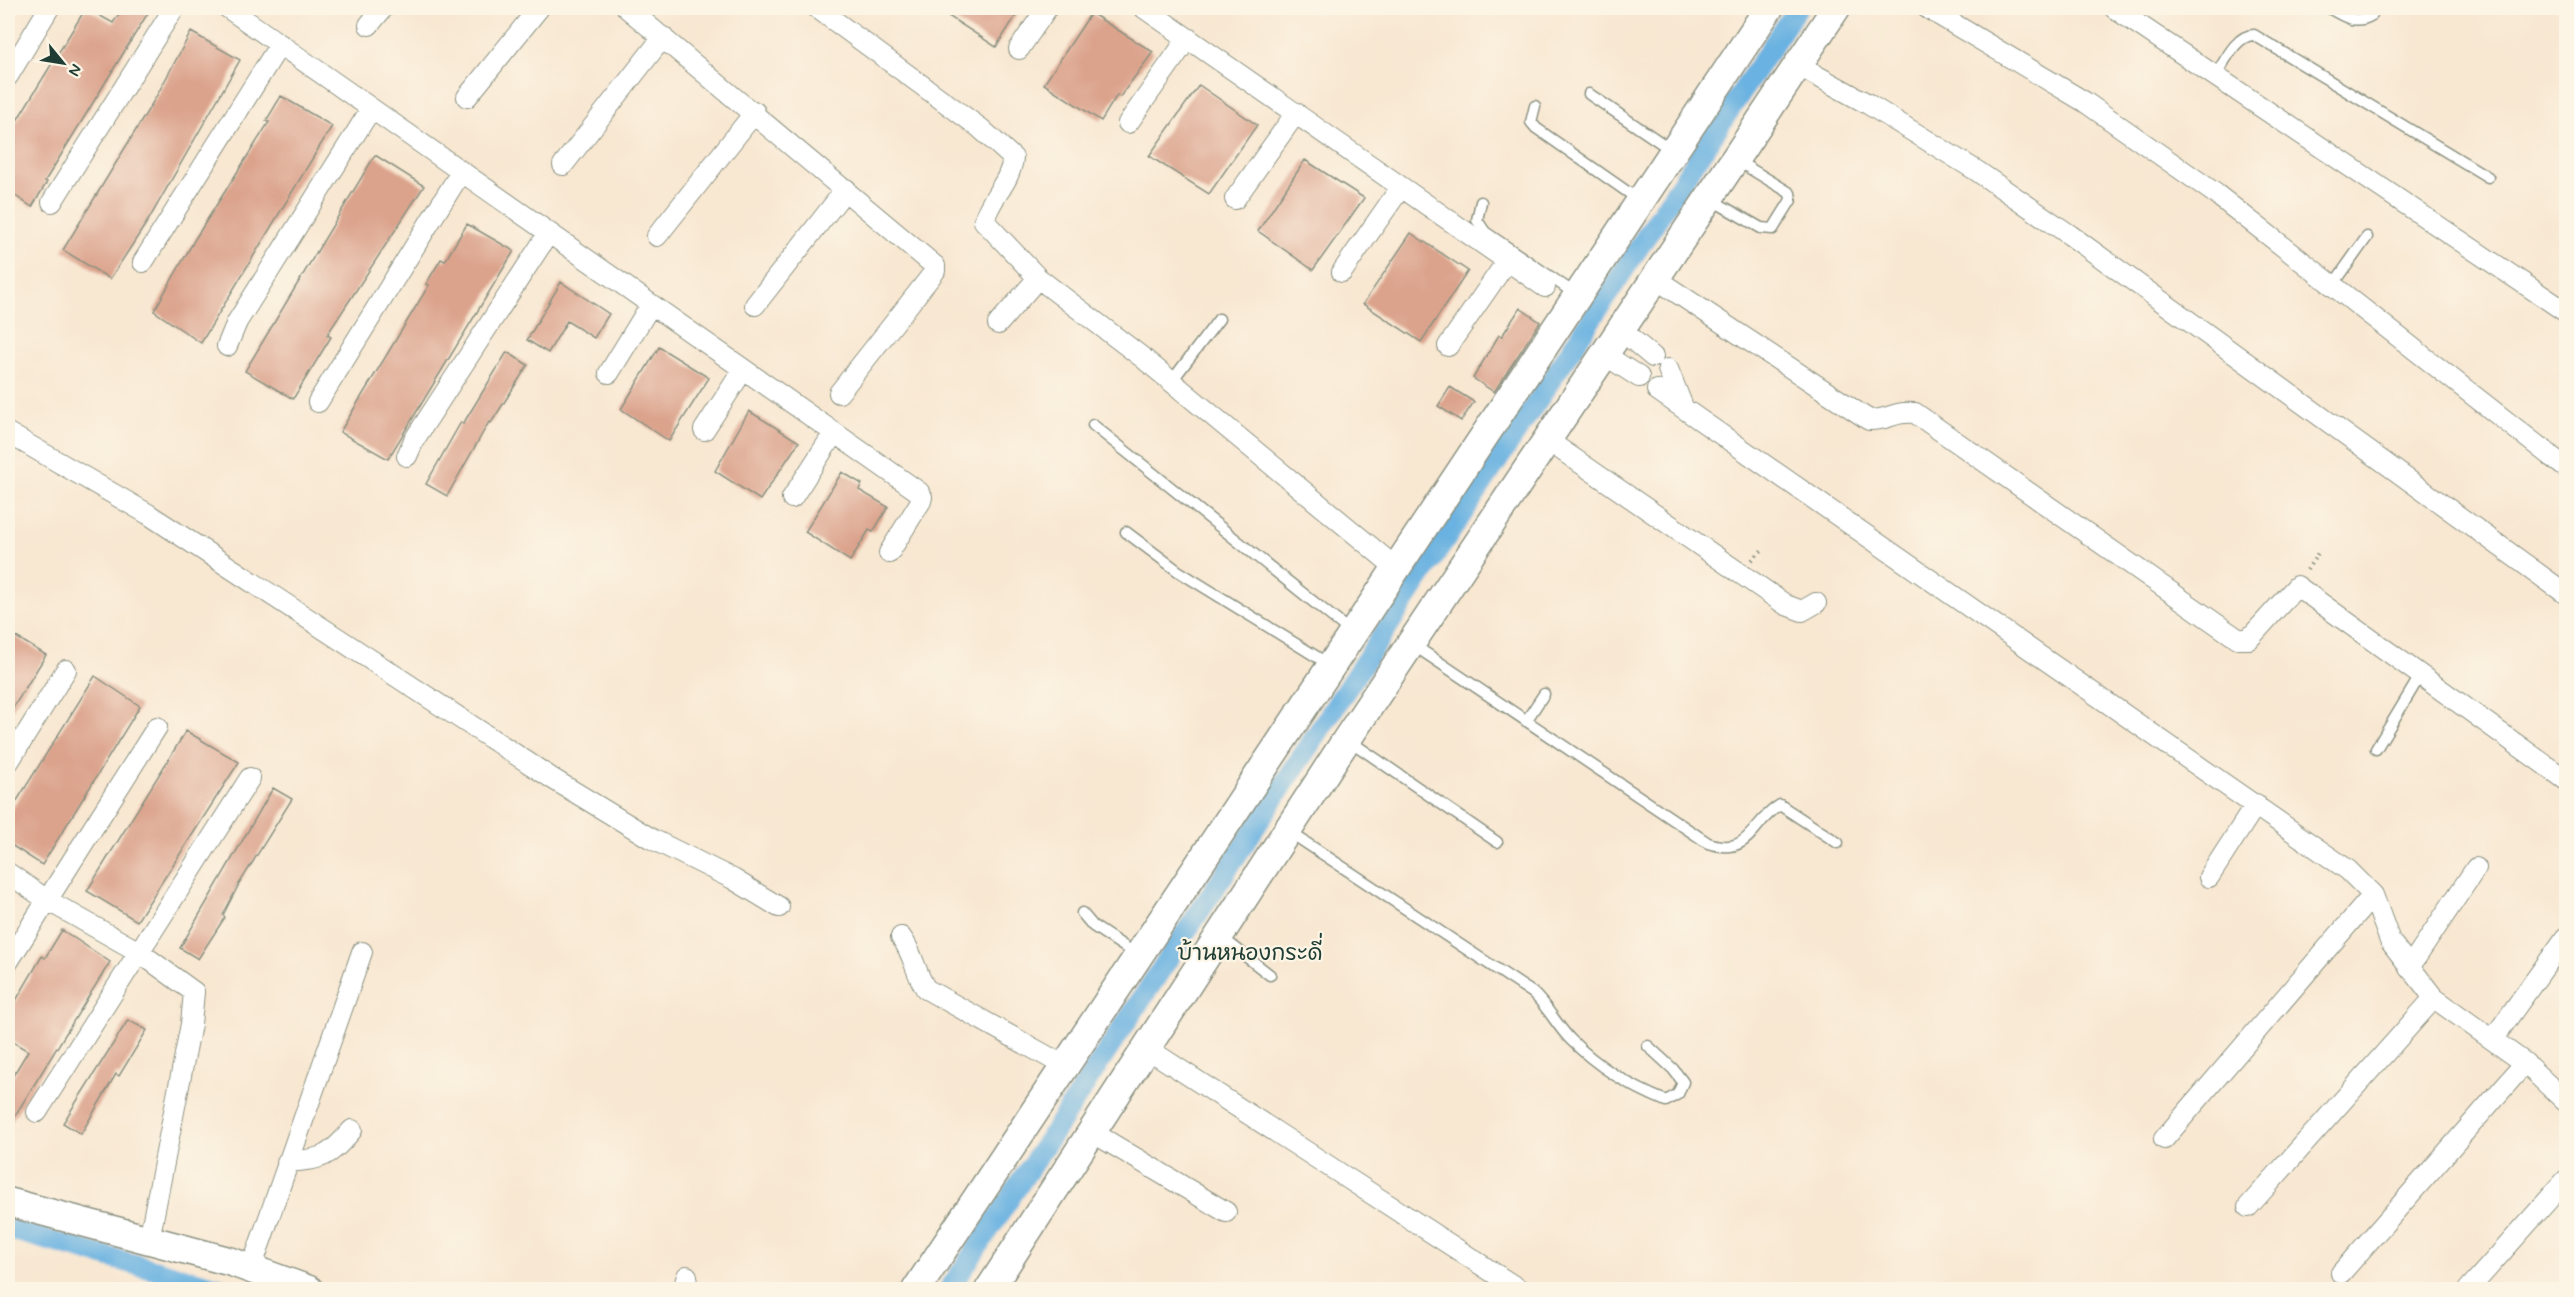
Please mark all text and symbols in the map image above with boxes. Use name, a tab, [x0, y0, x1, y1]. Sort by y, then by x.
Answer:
north arrow	[33, 33, 93, 93]
text: N	[63, 60, 86, 80]
district label: บ้านหนองกระดี่	[1177, 932, 1323, 968]

